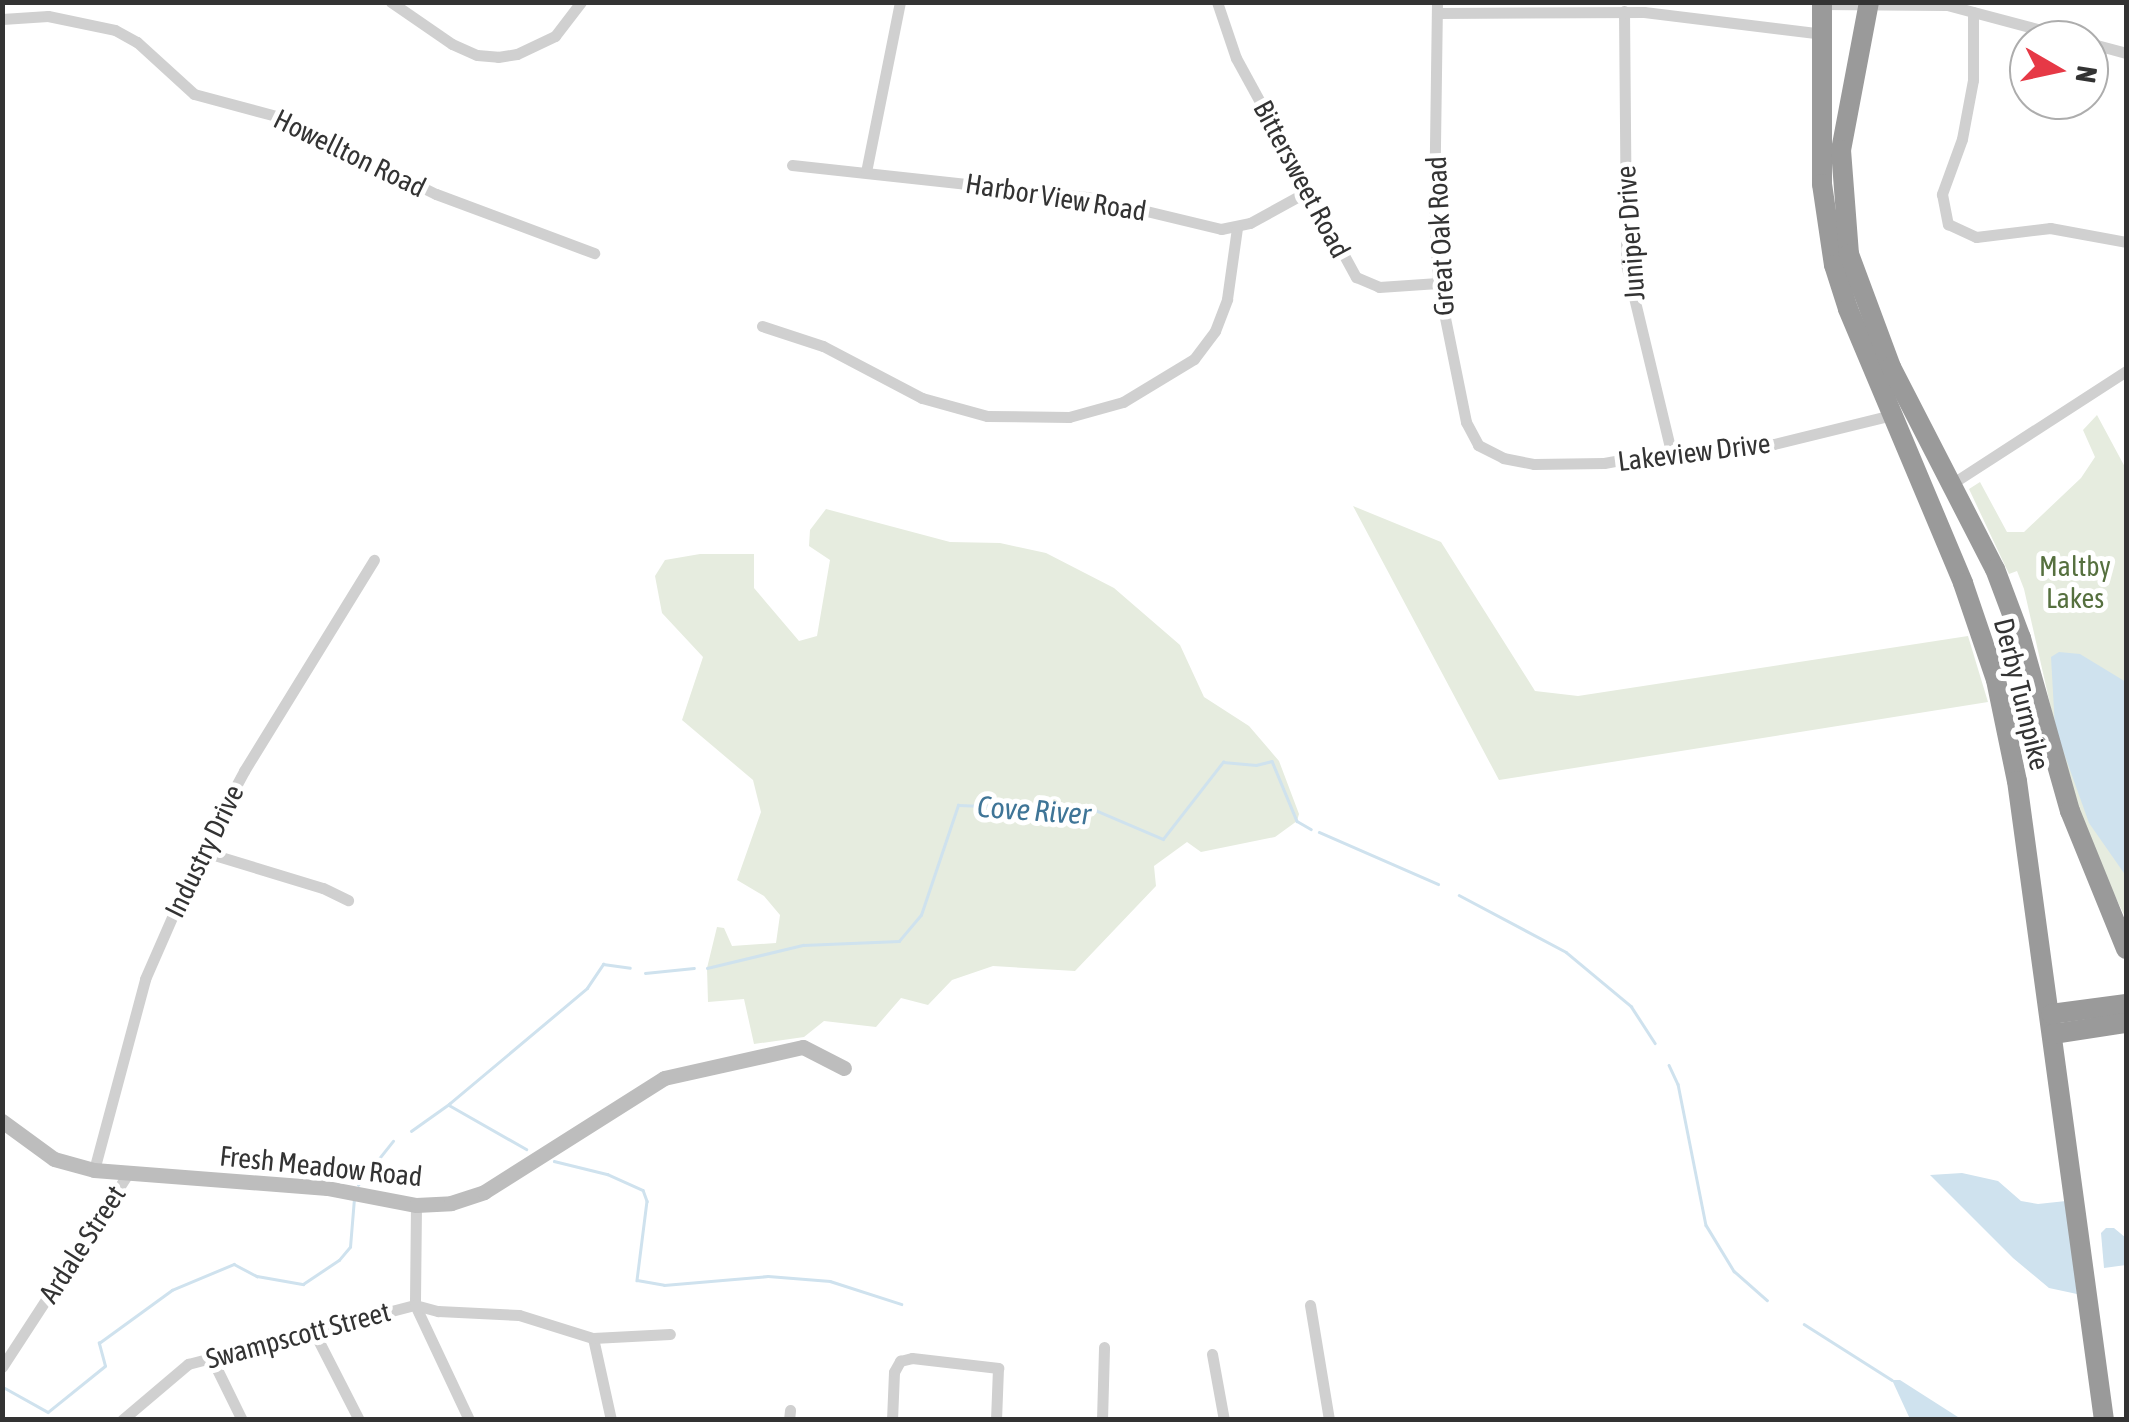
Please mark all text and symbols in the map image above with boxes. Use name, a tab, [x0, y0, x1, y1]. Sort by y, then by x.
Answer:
north arrow	[2009, 20, 2109, 120]
text: N	[2070, 64, 2104, 85]
street label: Bittersweet Road	[1246, 95, 1358, 263]
street label: Howellton Road	[269, 102, 431, 204]
street label: Great Oak Road	[1419, 155, 1461, 317]
street label: Juniper Drive	[1609, 165, 1651, 301]
street label: Harbor View Road	[963, 166, 1149, 228]
street label: Lakeview Drive	[1616, 426, 1772, 478]
park label: Maltby Lakes	[2039, 549, 2111, 615]
street label: Derby Turnpike	[1987, 615, 2057, 773]
street label: Industry Drive	[157, 779, 251, 923]
water label: Cove River	[976, 788, 1092, 832]
street label: Fresh Meadow Road	[218, 1139, 424, 1193]
street label: Ardale Street	[32, 1179, 132, 1309]
street label: Swampscott Street	[202, 1294, 394, 1376]

